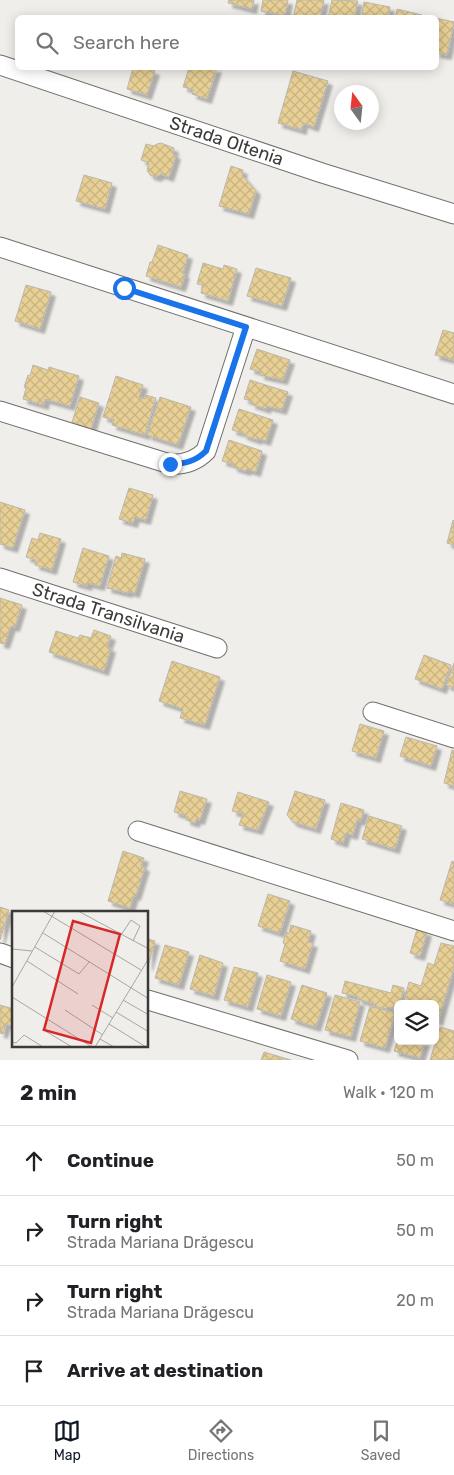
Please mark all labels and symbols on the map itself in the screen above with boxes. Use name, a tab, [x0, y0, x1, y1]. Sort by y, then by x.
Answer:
north arrow	[334, 85, 379, 130]
street label: Strada Oltenia	[167, 112, 286, 170]
route start	[113, 277, 136, 300]
route end	[159, 453, 182, 476]
street label: Strada Transilvania	[30, 578, 187, 648]
inset map	[12, 911, 149, 1048]

